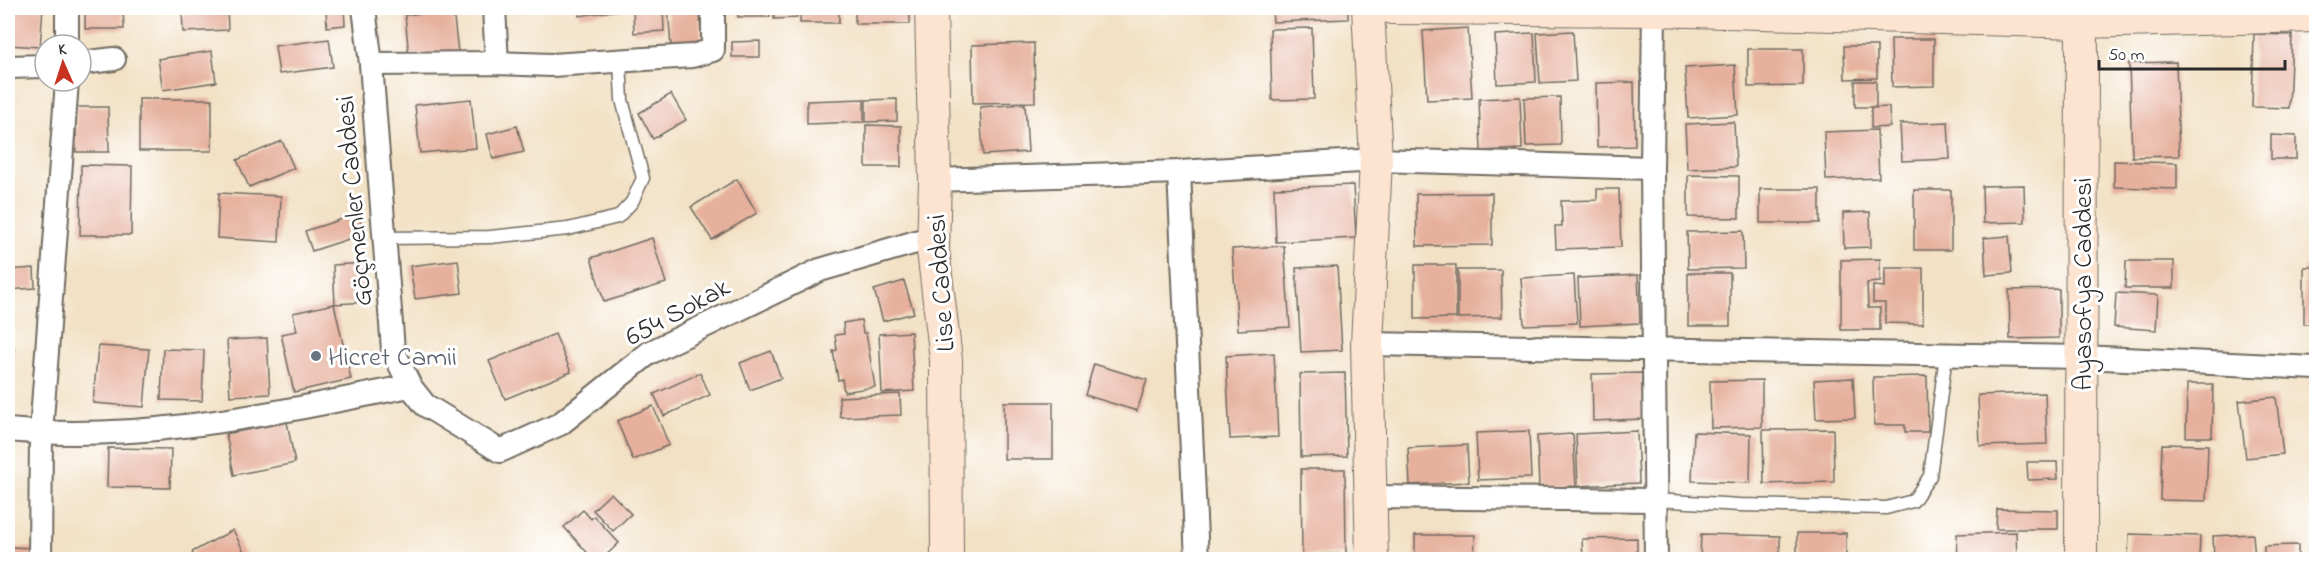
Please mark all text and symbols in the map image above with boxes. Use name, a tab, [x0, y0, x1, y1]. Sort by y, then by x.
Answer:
north arrow	[33, 33, 93, 93]
scale bar	[2099, 33, 2285, 71]
text: K	[58, 38, 68, 62]
text: 50 m	[2108, 43, 2145, 69]
street label: Göçmenler Caddesi	[327, 94, 384, 308]
street label: Ayasofya Caddesi	[2065, 177, 2104, 391]
street label: Lise Caddesi	[918, 213, 967, 353]
street label: 654 Sokak	[619, 269, 738, 357]
place label: Hicret Camii	[328, 339, 457, 378]
marker: Hicret Camii	[309, 349, 323, 363]

